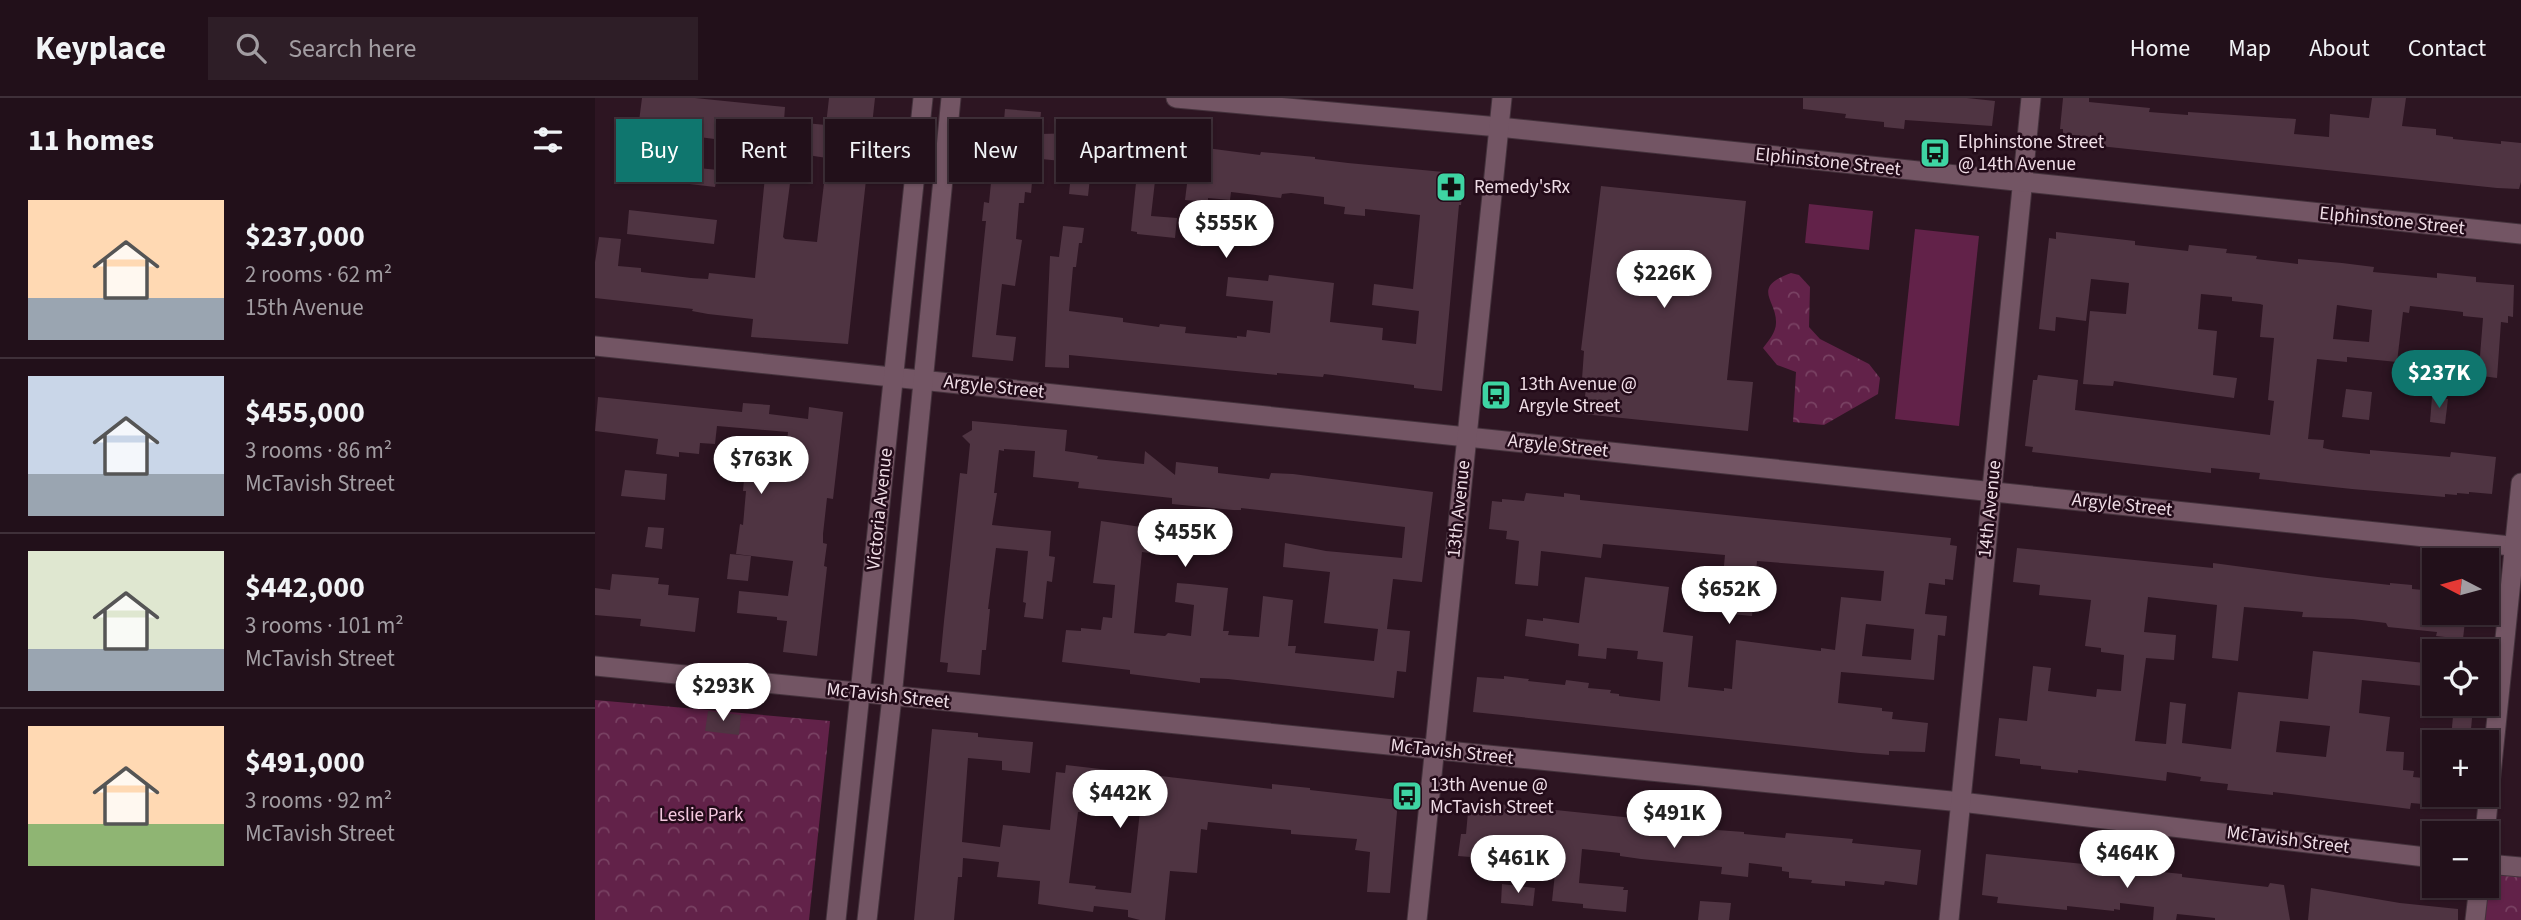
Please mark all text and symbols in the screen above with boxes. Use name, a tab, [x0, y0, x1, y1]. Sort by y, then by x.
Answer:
search box	[208, 17, 698, 80]
text: Keyplace	[35, 25, 166, 72]
icon: search	[232, 29, 270, 67]
text: Search here	[288, 30, 416, 67]
text: Home	[2130, 31, 2190, 66]
text: Map	[2228, 31, 2271, 66]
text: About	[2309, 31, 2370, 66]
text: Contact	[2408, 31, 2486, 66]
text: 11 homes	[28, 119, 154, 162]
chip: Buy	[616, 119, 702, 182]
chip: Rent	[716, 119, 811, 182]
chip: Filters	[825, 119, 935, 182]
chip: New	[949, 119, 1042, 182]
chip: Apartment	[1056, 119, 1211, 182]
icon: filters	[529, 121, 567, 159]
place label: Elphinstone Street @ 14th Avenue	[1958, 129, 2105, 178]
bus stop icon: Elphinstone Street @ 14th Avenue	[1918, 136, 1952, 170]
street label: Elphinstone Street	[1754, 141, 1903, 183]
pharmacy icon: Remedy'sRx	[1434, 170, 1468, 204]
place label: Remedy'sRx	[1474, 174, 1571, 201]
pin: $555K	[1177, 200, 1275, 260]
street label: Elphinstone Street	[2318, 200, 2467, 242]
text: $555K	[1195, 206, 1257, 239]
text: $237,000	[245, 215, 365, 258]
icon: home	[84, 228, 168, 312]
pin: $226K	[1615, 250, 1713, 310]
text: $226K	[1633, 256, 1695, 289]
text: 2 rooms · 62 m²	[245, 258, 392, 291]
text: 15th Avenue	[245, 291, 364, 324]
pin: $237K	[2390, 350, 2488, 410]
text: $237K	[2408, 356, 2470, 389]
street label: Argyle Street	[942, 368, 1046, 406]
place label: 13th Avenue @ Argyle Street	[1519, 371, 1637, 420]
bus stop icon: 13th Avenue @ Argyle Street	[1479, 378, 1513, 412]
text: $455,000	[245, 391, 365, 434]
icon: home	[84, 404, 168, 488]
street label: Argyle Street	[1506, 427, 1610, 465]
text: 3 rooms · 86 m²	[245, 434, 392, 467]
pin: $763K	[712, 436, 810, 496]
text: $763K	[730, 442, 792, 475]
street label: Victoria Avenue	[860, 447, 900, 571]
street label: 13th Avenue	[1440, 459, 1478, 559]
street label: 14th Avenue	[1971, 459, 2009, 559]
text: McTavish Street	[245, 467, 395, 500]
street label: Argyle Street	[2070, 486, 2174, 524]
pin: $455K	[1136, 510, 1234, 569]
text: $455K	[1154, 515, 1216, 548]
north arrow	[2422, 548, 2499, 625]
map controls	[2422, 548, 2499, 898]
text: $442,000	[245, 566, 365, 609]
pin: $652K	[1680, 566, 1778, 626]
text: $652K	[1698, 572, 1760, 605]
icon: home	[84, 579, 168, 663]
text: 3 rooms · 101 m²	[245, 609, 404, 642]
button: locate	[2422, 639, 2499, 716]
text: McTavish Street	[245, 642, 395, 675]
pin: $293K	[674, 664, 772, 723]
text: $293K	[692, 669, 754, 702]
street label: McTavish Street	[825, 676, 952, 716]
button: +	[2422, 730, 2499, 807]
street label: McTavish Street	[1389, 732, 1516, 772]
text: $491,000	[245, 741, 365, 784]
icon: home	[84, 754, 168, 838]
pin: $442K	[1071, 770, 1169, 830]
place label: 13th Avenue @ McTavish Street	[1430, 772, 1554, 821]
text: $442K	[1089, 776, 1151, 809]
bus stop icon: 13th Avenue @ McTavish Street	[1390, 779, 1424, 813]
text: 3 rooms · 92 m²	[245, 784, 392, 817]
pin: $491K	[1625, 790, 1723, 850]
text: $491K	[1643, 796, 1705, 829]
park label: Leslie Park	[659, 802, 744, 829]
text: McTavish Street	[245, 817, 395, 850]
street label: McTavish Street	[2225, 819, 2352, 861]
button: −	[2422, 821, 2499, 898]
pin: $464K	[2078, 830, 2176, 890]
pin: $461K	[1469, 836, 1567, 895]
text: $464K	[2096, 836, 2158, 869]
text: $461K	[1487, 841, 1549, 874]

